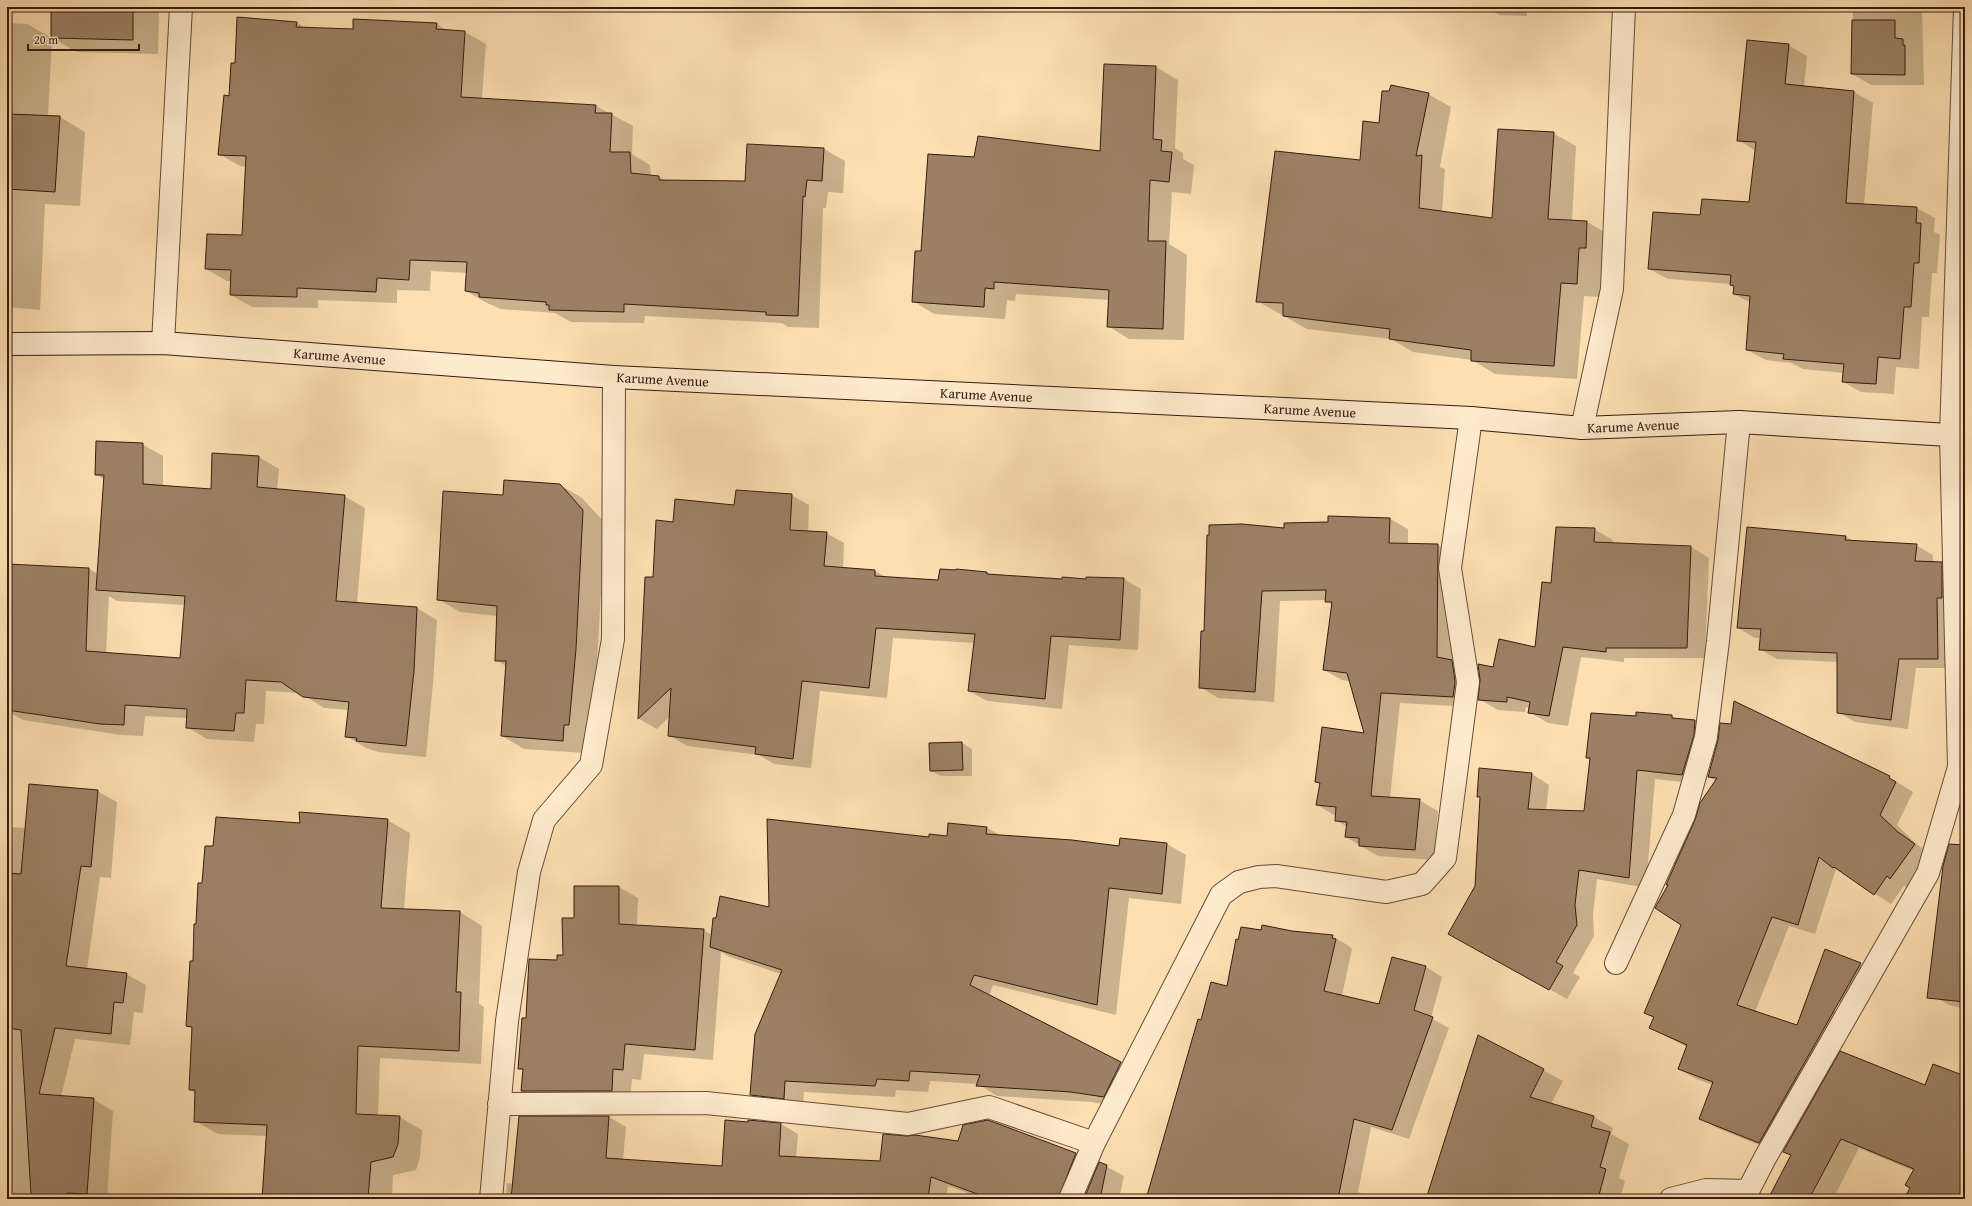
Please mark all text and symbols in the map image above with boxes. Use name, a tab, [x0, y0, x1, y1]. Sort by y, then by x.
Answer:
scale bar	[28, 26, 139, 52]
text: 20 m	[34, 31, 58, 48]
street label: Karume Avenue	[293, 343, 387, 370]
street label: Karume Avenue	[616, 367, 710, 392]
street label: Karume Avenue	[940, 383, 1033, 407]
street label: Karume Avenue	[1263, 398, 1357, 423]
street label: Karume Avenue	[1587, 414, 1680, 438]

